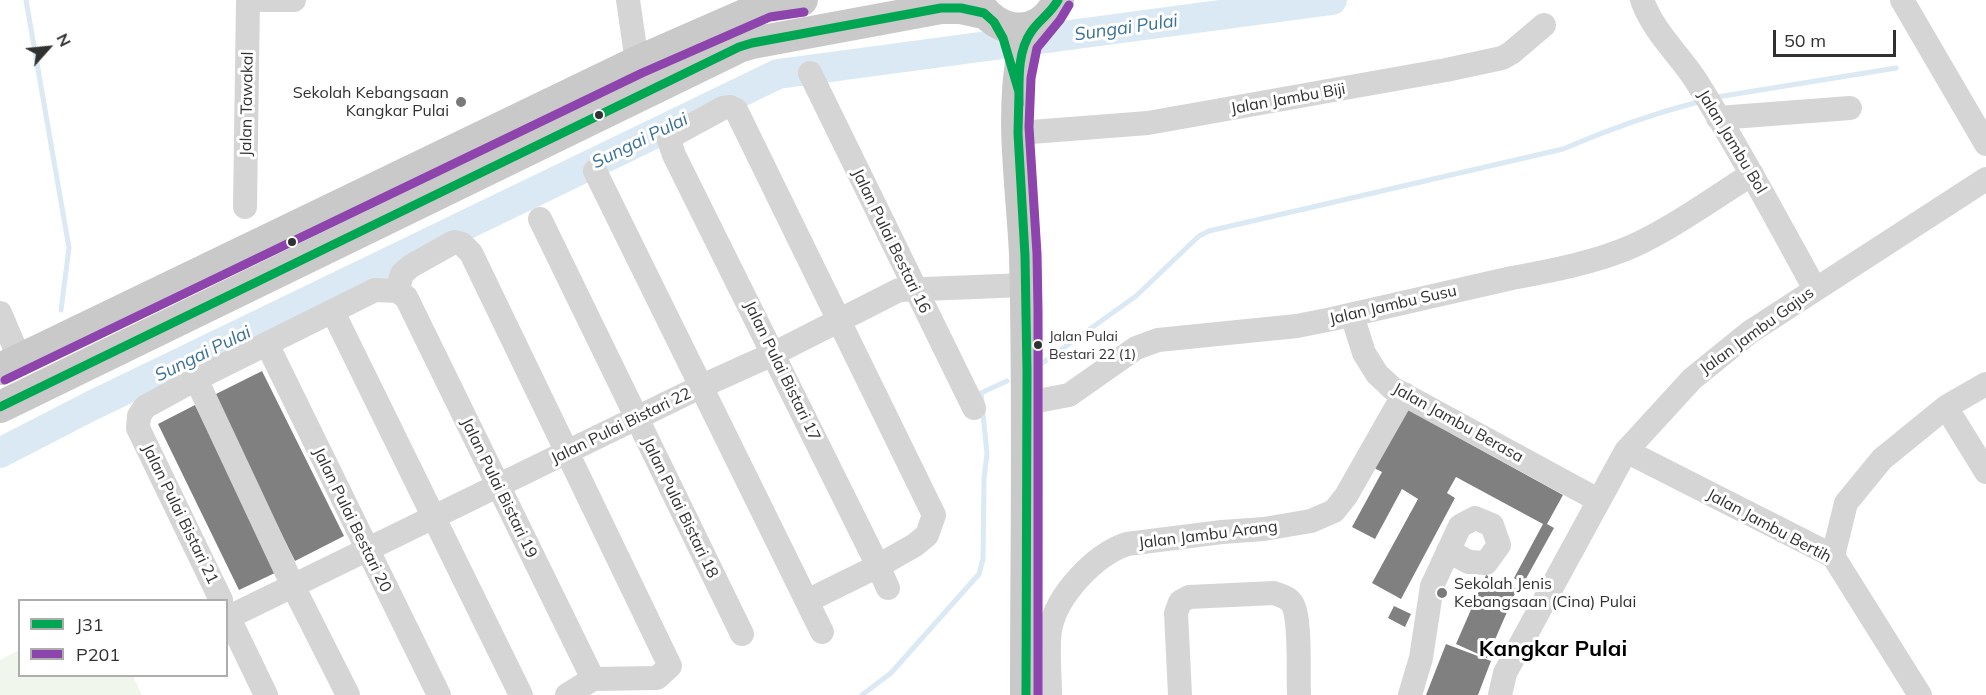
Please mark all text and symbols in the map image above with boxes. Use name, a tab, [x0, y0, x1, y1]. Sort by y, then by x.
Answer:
water label: Sungai Pulai	[1073, 10, 1179, 46]
north arrow	[18, 18, 78, 78]
scale bar	[1776, 18, 1899, 56]
text: 50 m	[1784, 29, 1826, 52]
text: N	[52, 30, 76, 50]
street label: Jalan Tawakal	[236, 51, 258, 157]
street label: Jalan Jambu Biji	[1229, 79, 1347, 119]
place label: Sekolah Kebangsaan Kangkar Pulai	[293, 83, 449, 121]
street label: Jalan Jambu Bol	[1693, 87, 1771, 197]
marker: Sekolah Kebangsaan Kangkar Pulai	[454, 95, 468, 109]
water label: Sungai Pulai	[588, 108, 692, 174]
unlabelled marker	[593, 109, 605, 121]
street label: Jalan Pulai Bestari 16	[848, 166, 934, 316]
unlabelled marker	[286, 236, 298, 248]
street label: Jalan Jambu Susu	[1327, 281, 1459, 329]
street label: Jalan Jambu Gajus	[1696, 283, 1818, 379]
street label: Jalan Pulai Bistari 17	[740, 298, 824, 444]
water label: Sungai Pulai	[151, 321, 255, 387]
place label: Jalan Pulai Bestari 22 (1)	[1049, 329, 1136, 362]
marker: Jalan Pulai Bestari 22 (1)	[1032, 339, 1044, 351]
street label: Jalan Jambu Berasa	[1389, 379, 1527, 467]
street label: Jalan Pulai Bistari 22	[548, 384, 694, 468]
street label: Jalan Pulai Bistari 19	[457, 415, 541, 561]
street label: Jalan Pulai Bistari 18	[638, 435, 722, 581]
street label: Jalan Pulai Bistari 21	[138, 441, 222, 587]
street label: Jalan Pulai Bestari 20	[309, 445, 395, 595]
street label: Jalan Jambu Bertih	[1703, 485, 1835, 567]
street label: Jalan Jambu Arang	[1137, 517, 1279, 553]
place label: Sekolah Jenis Kebangsaan (Cina) Pulai	[1454, 574, 1636, 612]
marker: Sekolah Jenis Kebangsaan (Cina) Pulai	[1435, 586, 1449, 600]
legend	[18, 599, 228, 677]
text: J31	[76, 613, 104, 636]
district label: Kangkar Pulai	[1479, 636, 1627, 662]
text: P201	[76, 643, 120, 666]

